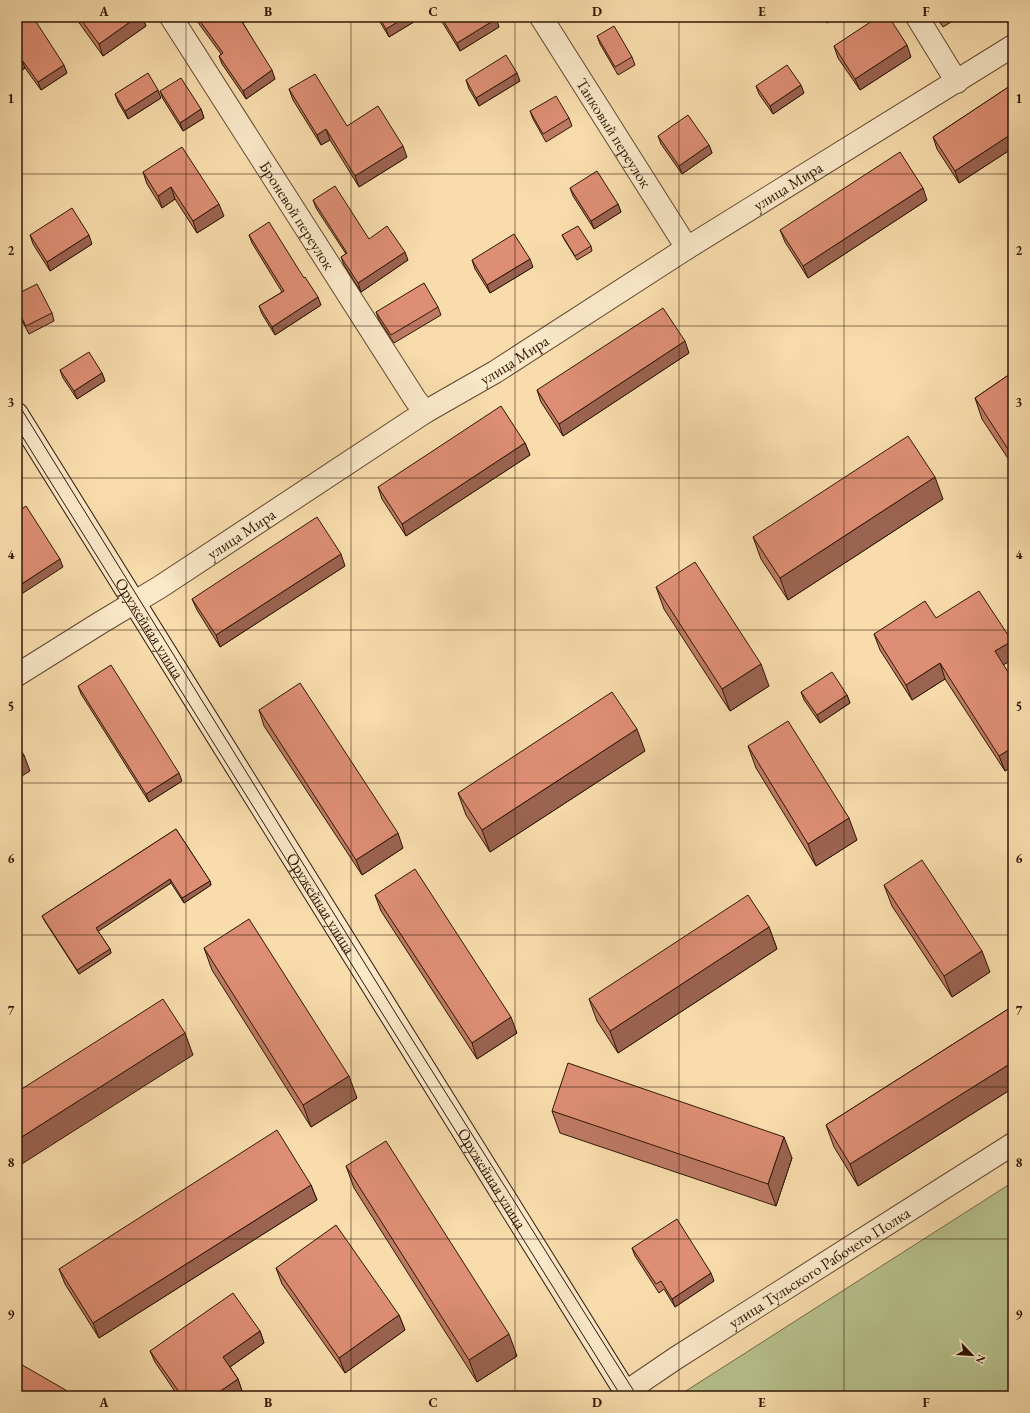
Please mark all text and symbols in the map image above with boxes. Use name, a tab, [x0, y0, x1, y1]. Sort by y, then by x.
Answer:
text: A	[98, 3, 109, 20]
text: B	[264, 3, 272, 20]
text: C	[428, 3, 438, 20]
text: D	[592, 3, 602, 20]
text: E	[758, 3, 766, 20]
text: F	[922, 3, 930, 20]
street label: Танковый переулок	[571, 74, 656, 192]
text: 1	[8, 90, 15, 107]
text: 1	[1016, 90, 1023, 107]
street label: улица Мира	[749, 156, 827, 216]
street label: Броневой переулок	[254, 157, 340, 274]
text: 2	[8, 242, 15, 259]
text: 2	[1016, 242, 1023, 259]
street label: улица Мира	[476, 330, 553, 390]
text: 3	[8, 394, 15, 411]
text: 3	[1016, 394, 1023, 411]
street label: улица Мира	[203, 503, 280, 564]
text: 4	[8, 546, 15, 563]
text: 4	[1016, 546, 1023, 563]
street label: Оружейная улица	[110, 574, 189, 683]
text: 5	[8, 698, 14, 715]
text: 5	[1016, 698, 1022, 715]
street label: Оружейная улица	[282, 849, 361, 958]
text: 6	[8, 850, 15, 867]
text: 6	[1016, 850, 1023, 867]
text: 7	[8, 1002, 15, 1019]
text: 7	[1016, 1002, 1023, 1019]
street label: Оружейная улица	[453, 1124, 532, 1233]
text: 8	[8, 1154, 15, 1171]
text: 8	[1016, 1154, 1023, 1171]
street label: улица Тульского Рабочего Полка	[725, 1202, 915, 1333]
text: 9	[8, 1306, 15, 1323]
text: 9	[1016, 1306, 1023, 1323]
north arrow	[952, 1335, 992, 1375]
text: N	[973, 1352, 989, 1366]
text: A	[98, 1394, 109, 1411]
text: B	[264, 1394, 272, 1411]
text: C	[428, 1394, 438, 1411]
text: D	[592, 1394, 602, 1411]
text: E	[758, 1394, 766, 1411]
text: F	[922, 1394, 930, 1411]

